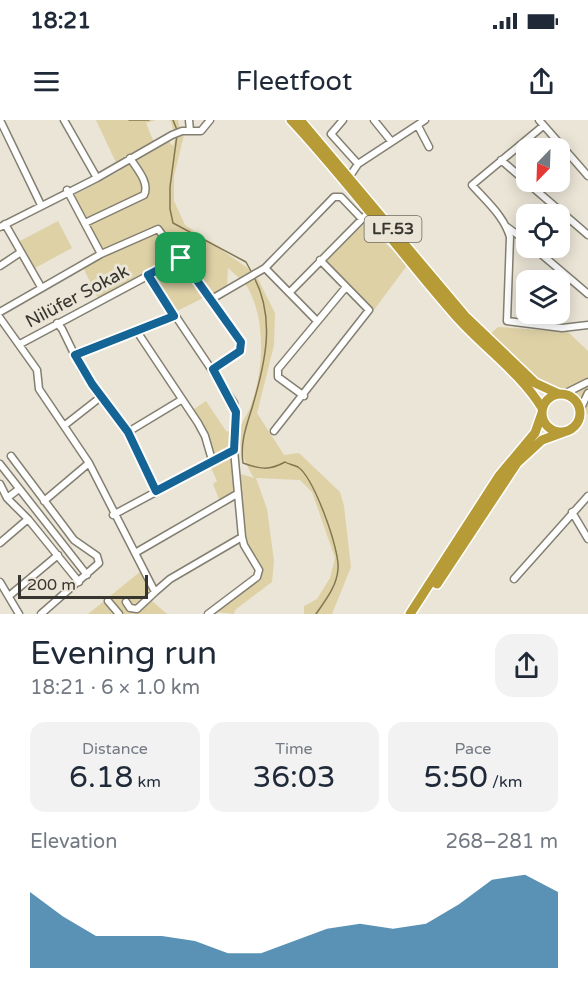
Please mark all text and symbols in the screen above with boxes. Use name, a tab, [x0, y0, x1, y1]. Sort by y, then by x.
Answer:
text: 18:21	[30, 8, 91, 34]
icon: menu	[30, 65, 63, 98]
text: Fleetfoot	[236, 65, 352, 98]
icon: share	[525, 65, 558, 98]
north arrow	[516, 138, 570, 192]
map controls	[516, 138, 570, 324]
button: locate	[516, 204, 570, 258]
road number: LF.53	[364, 216, 422, 242]
pin	[155, 232, 206, 283]
icon: arrive	[164, 241, 197, 274]
street label: Nilüfer Sokak	[22, 259, 133, 332]
button: layers	[516, 270, 570, 324]
scale bar	[18, 572, 148, 600]
text: 200 m	[27, 575, 76, 595]
text: Evening run	[30, 634, 217, 673]
button: share	[495, 634, 558, 697]
text: 18:21 · 6 × 1.0 km	[30, 676, 200, 700]
text: Distance	[82, 739, 148, 759]
text: Time	[275, 739, 313, 759]
text: Pace	[455, 739, 491, 759]
text: 6.18	[69, 759, 133, 796]
text: 36:03	[252, 759, 336, 796]
text: 5:50	[424, 759, 488, 796]
text: km	[133, 772, 161, 792]
text: /km	[488, 772, 522, 792]
text: Elevation	[30, 830, 117, 854]
text: 268–281 m	[445, 830, 558, 854]

